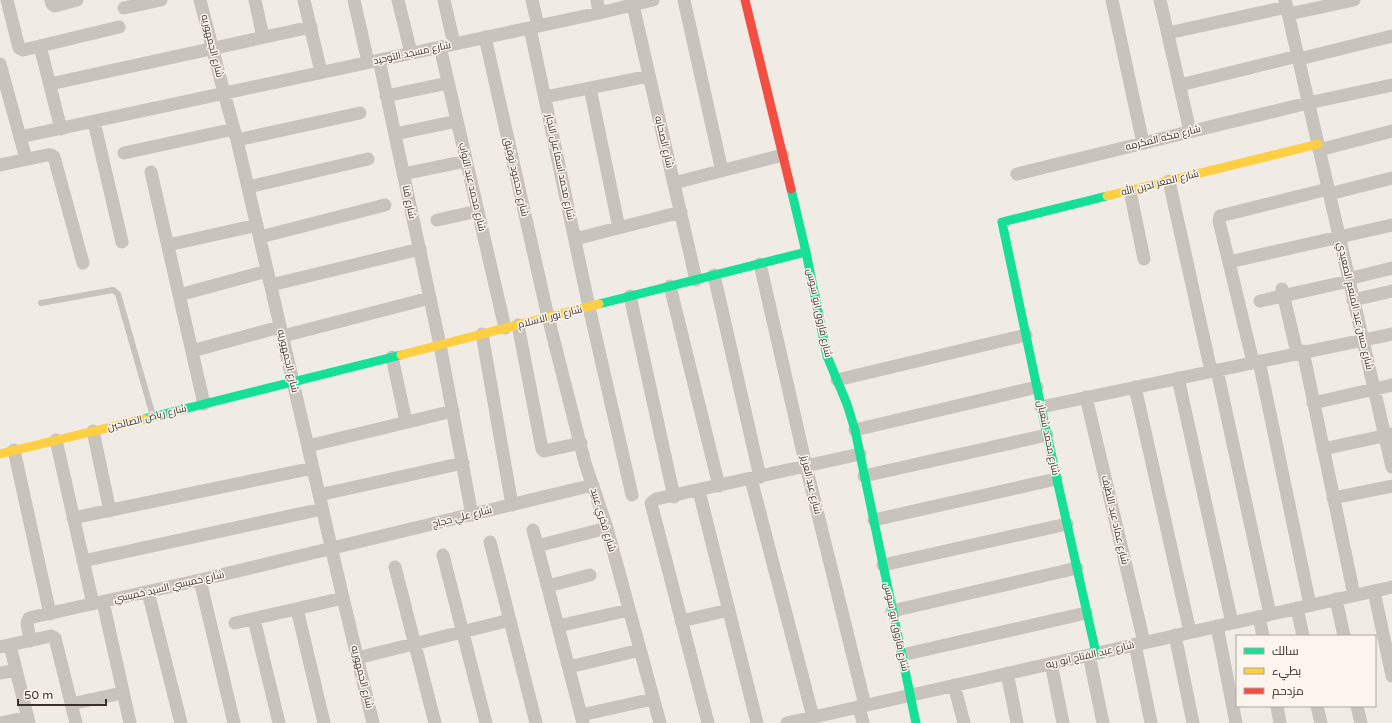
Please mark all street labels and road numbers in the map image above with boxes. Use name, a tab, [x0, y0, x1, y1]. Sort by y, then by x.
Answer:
street label: شارع الجمهوريه	[198, 13, 226, 79]
street label: شارع مسجد التوحيد	[372, 39, 452, 67]
street label: شارع محمد اسماعيل النجار	[543, 112, 577, 221]
street label: شارع الصحابه	[652, 115, 676, 169]
street label: شارع مكه المكرمه	[1124, 123, 1202, 153]
street label: شارع محمود توفيق	[501, 136, 531, 218]
street label: شارع محمد عبد التواب	[456, 141, 488, 233]
street label: شارع المعز لدين الله	[1119, 166, 1200, 198]
street label: شارع قنا	[400, 184, 418, 220]
street label: شارع حسن عبد المنعم الصعيدي	[1333, 241, 1376, 371]
street label: شارع فاروق ابو سوس	[804, 268, 834, 358]
street label: شارع نور الاسلام	[517, 303, 584, 332]
street label: شارع الجمهوريه	[275, 328, 301, 394]
street label: شارع محمد شعبان	[1034, 399, 1062, 477]
street label: شارع رياض الصالحين	[106, 402, 188, 434]
street label: شارع عبد العزيز	[798, 453, 824, 516]
street label: شارع عماد عبد اللطيف	[1099, 474, 1131, 566]
street label: شارع فخري عبيد	[587, 487, 618, 554]
street label: شارع علي حجاج	[431, 504, 493, 531]
street label: شارع خميسي السيد خميسي	[113, 568, 226, 607]
street label: شارع فاروق ابو سوس	[881, 582, 911, 672]
street label: شارع عبد الفتاح ابو ريه	[1045, 639, 1135, 671]
street label: شارع الجمهوريه	[348, 644, 376, 710]

